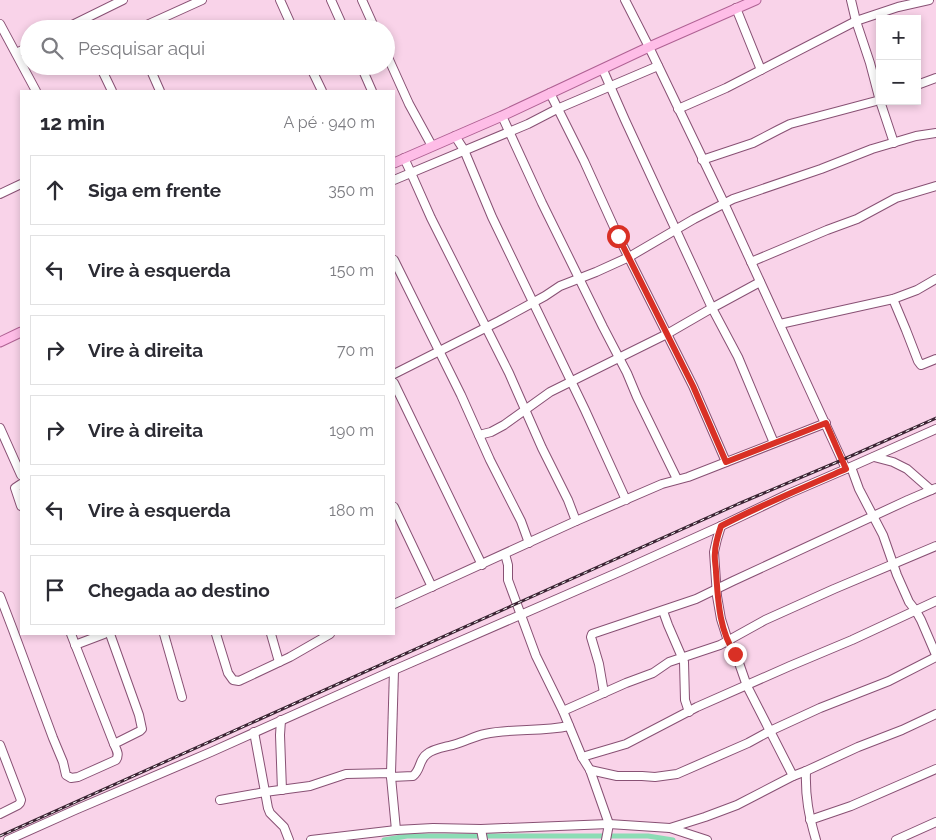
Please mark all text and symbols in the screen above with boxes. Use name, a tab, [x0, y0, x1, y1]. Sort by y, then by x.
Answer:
map controls	[876, 15, 921, 105]
button: +	[876, 15, 921, 60]
search box	[20, 20, 395, 75]
icon: search	[38, 34, 66, 62]
text: Pesquisar aqui	[78, 37, 205, 59]
button: −	[876, 60, 921, 105]
text: 12 min	[40, 110, 105, 135]
text: A pé · 940 m	[283, 113, 375, 132]
icon: ahead	[41, 176, 69, 204]
text: Siga em frente	[88, 179, 221, 201]
text: 350 m	[328, 181, 374, 200]
route start	[607, 225, 630, 248]
icon: left	[41, 256, 69, 284]
text: Vire à esquerda	[88, 259, 231, 281]
text: 150 m	[330, 261, 374, 280]
icon: right	[41, 336, 69, 364]
text: Vire à direita	[88, 339, 203, 361]
text: 70 m	[337, 341, 374, 360]
icon: right	[41, 416, 69, 444]
text: Vire à direita	[88, 419, 203, 441]
text: 190 m	[329, 421, 374, 440]
icon: left	[41, 496, 69, 524]
text: Vire à esquerda	[88, 499, 231, 521]
text: 180 m	[329, 501, 374, 520]
icon: arrive	[41, 576, 69, 604]
text: Chegada ao destino	[88, 579, 270, 601]
route end	[724, 643, 747, 666]

